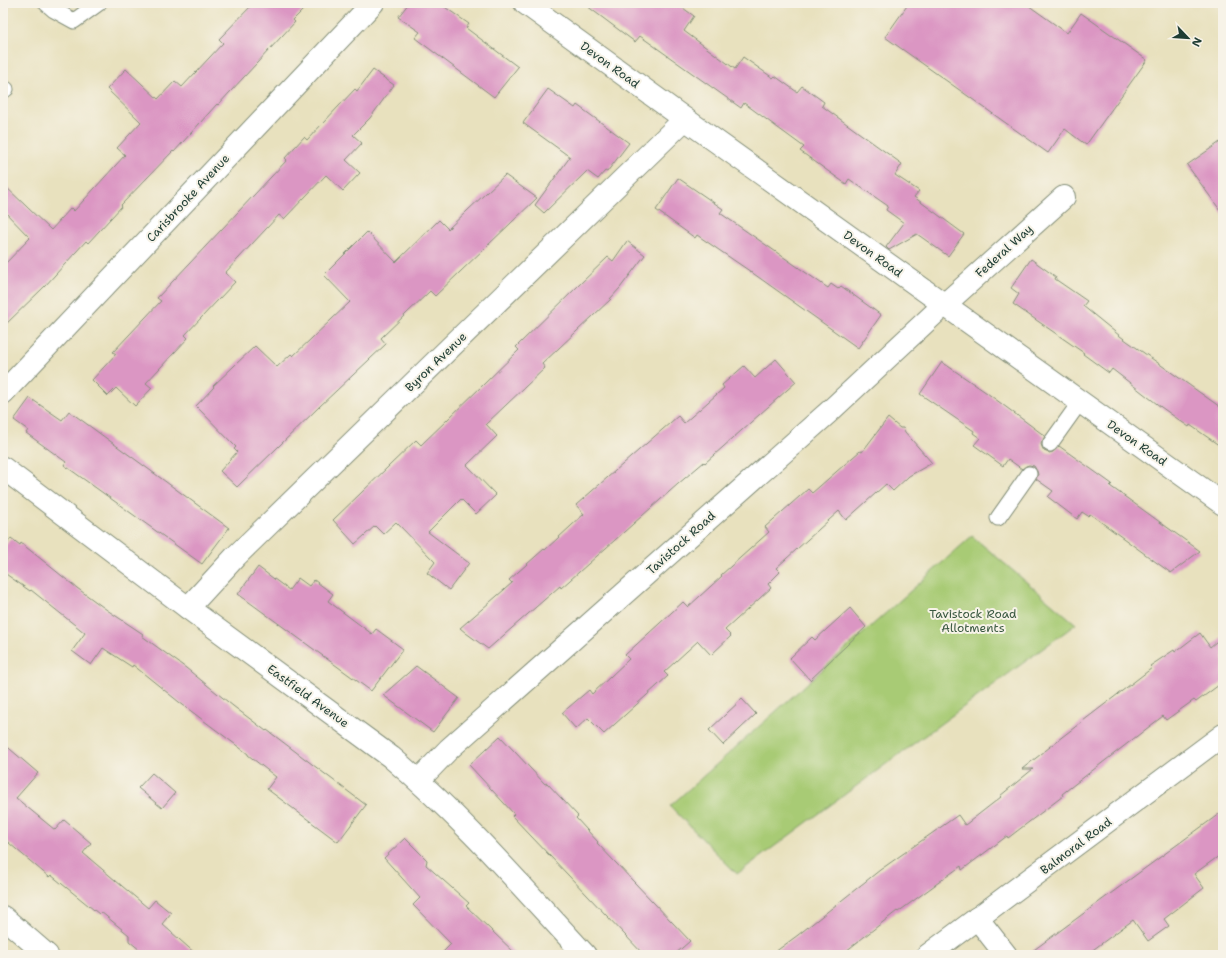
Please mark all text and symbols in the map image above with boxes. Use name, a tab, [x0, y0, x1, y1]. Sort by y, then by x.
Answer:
north arrow	[1168, 18, 1208, 58]
text: N	[1188, 35, 1205, 49]
street label: Devon Road	[577, 38, 643, 92]
street label: Carisbrooke Avenue	[143, 150, 233, 245]
street label: Federal Way	[972, 221, 1036, 281]
street label: Devon Road	[840, 227, 906, 281]
street label: Byron Avenue	[402, 328, 470, 395]
street label: Devon Road	[1104, 417, 1170, 470]
street label: Tavistock Road	[643, 508, 719, 578]
park label: Tavistock Road Allotments	[929, 606, 1017, 636]
street label: Eastfield Avenue	[264, 661, 352, 731]
street label: Balmoral Road	[1037, 814, 1115, 878]

